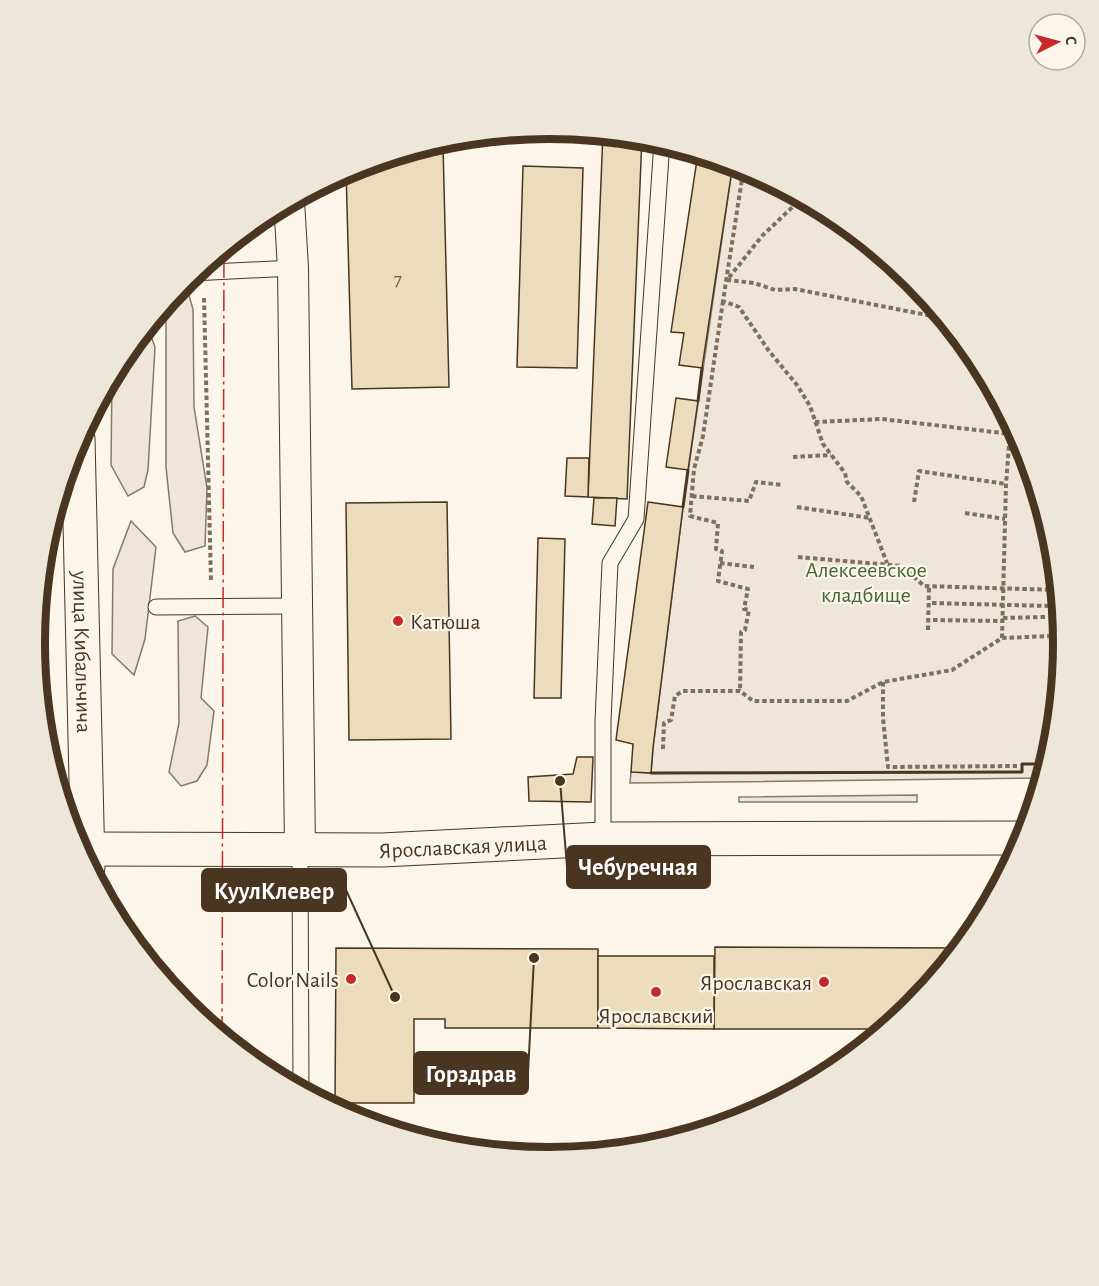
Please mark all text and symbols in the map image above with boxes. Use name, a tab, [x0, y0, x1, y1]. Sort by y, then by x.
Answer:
north arrow	[1027, 12, 1087, 72]
text: С	[1063, 35, 1079, 46]
house number: 7	[394, 270, 402, 290]
park label: Алексеевское кладбище	[805, 559, 927, 606]
street label: улица Кибальчича	[69, 570, 95, 733]
place label: Катюша	[410, 611, 481, 633]
marker: Катюша	[391, 614, 405, 628]
street label: Ярославская улица	[378, 832, 548, 862]
callout: Чебуречная	[567, 846, 710, 888]
text: Чебуречная	[578, 856, 698, 880]
callout: КуулКлевер	[202, 869, 346, 911]
text: КуулКлевер	[214, 880, 334, 904]
place label: Color Nails	[247, 969, 339, 991]
marker: Color Nails	[344, 972, 358, 986]
place label: Ярославская	[700, 972, 812, 994]
marker: Ярославская	[817, 975, 831, 989]
marker: Ярославский	[649, 985, 663, 999]
place label: Ярославский	[598, 1005, 714, 1027]
callout: Горздрав	[414, 1052, 528, 1094]
text: Горздрав	[426, 1063, 516, 1087]

